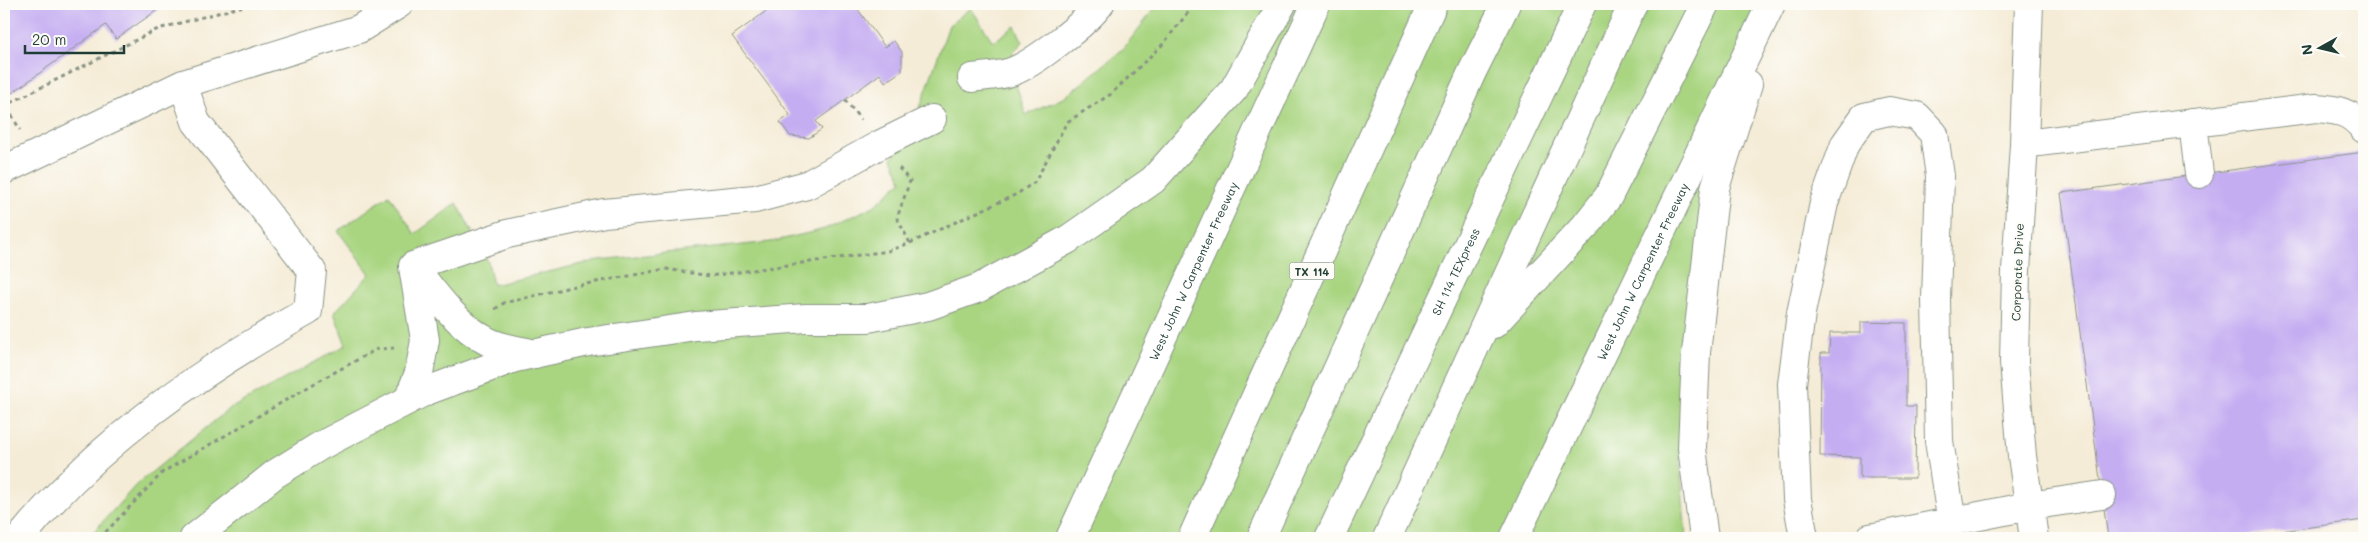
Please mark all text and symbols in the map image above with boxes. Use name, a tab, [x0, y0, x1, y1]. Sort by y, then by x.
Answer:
scale bar	[25, 22, 124, 54]
north arrow	[2296, 22, 2346, 72]
text: 20 m	[32, 29, 66, 49]
text: N	[2296, 43, 2317, 56]
street label: West John W Carpenter Freeway	[1145, 179, 1241, 363]
street label: West John W Carpenter Freeway	[1593, 180, 1692, 363]
street label: Corporate Drive	[2007, 223, 2027, 321]
street label: SH 114 TEXpress	[1428, 225, 1483, 318]
road number: TX 114	[1290, 262, 1334, 280]

